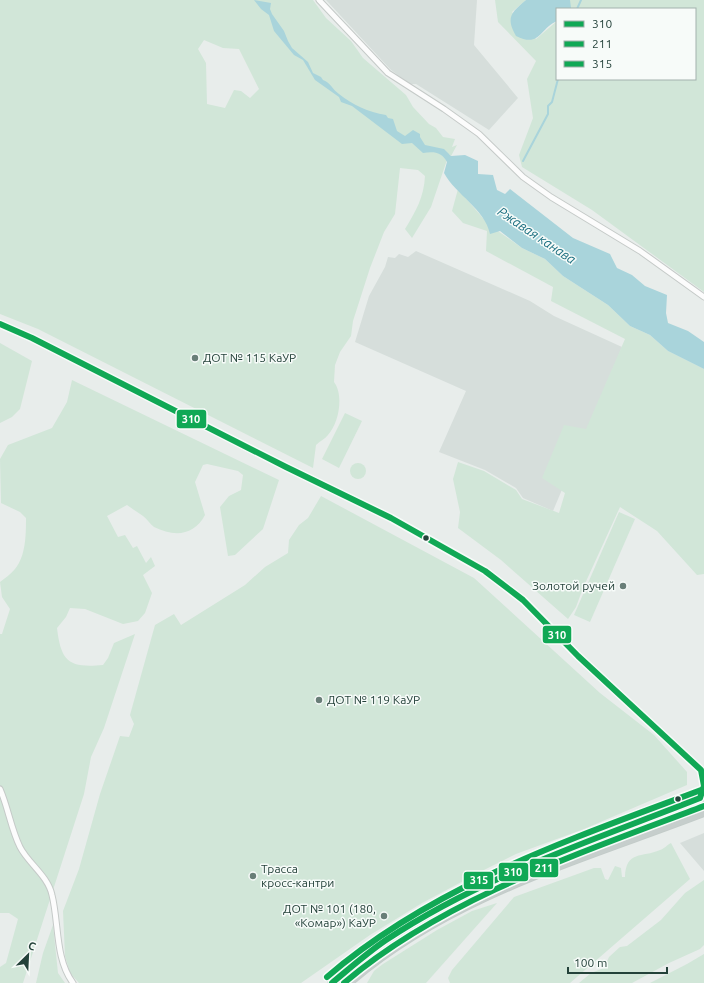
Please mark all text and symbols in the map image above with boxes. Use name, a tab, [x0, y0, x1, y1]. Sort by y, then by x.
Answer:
legend	[556, 8, 696, 80]
text: 310	[592, 17, 613, 30]
text: 211	[592, 37, 612, 50]
text: 315	[592, 57, 612, 70]
water label: Ржавая канава	[495, 204, 579, 266]
place label: ДОТ № 115 КаУР	[203, 351, 296, 364]
marker: ДОТ № 115 КаУР	[190, 353, 200, 363]
line badge: 310	[176, 409, 207, 429]
text: 310	[182, 413, 200, 425]
unlabelled marker	[421, 533, 431, 543]
place label: Золотой ручей	[532, 579, 615, 592]
marker: Золотой ручей	[618, 581, 628, 591]
line badge: 310	[542, 625, 572, 644]
text: 310	[548, 629, 566, 641]
place label: ДОТ № 119 КаУР	[327, 693, 420, 706]
marker: ДОТ № 119 КаУР	[314, 695, 324, 705]
unlabelled marker	[673, 794, 683, 804]
line badge: 211	[529, 858, 559, 878]
place label: Трасса кросс-кантри	[261, 862, 334, 889]
line badge: 310	[498, 862, 529, 882]
text: 211	[535, 862, 553, 874]
text: 310	[504, 866, 522, 878]
marker: Трасса кросс-кантри	[248, 871, 258, 881]
line badge: 315	[463, 871, 494, 890]
text: 315	[470, 874, 488, 886]
place label: ДОТ № 101 (180, «Комар») КаУР	[283, 902, 376, 930]
marker: ДОТ № 101 (180, «Комар») КаУР	[379, 911, 389, 921]
north arrow	[8, 935, 48, 975]
text: С	[26, 939, 38, 953]
scale bar	[568, 949, 667, 975]
text: 100 m	[574, 956, 607, 969]

